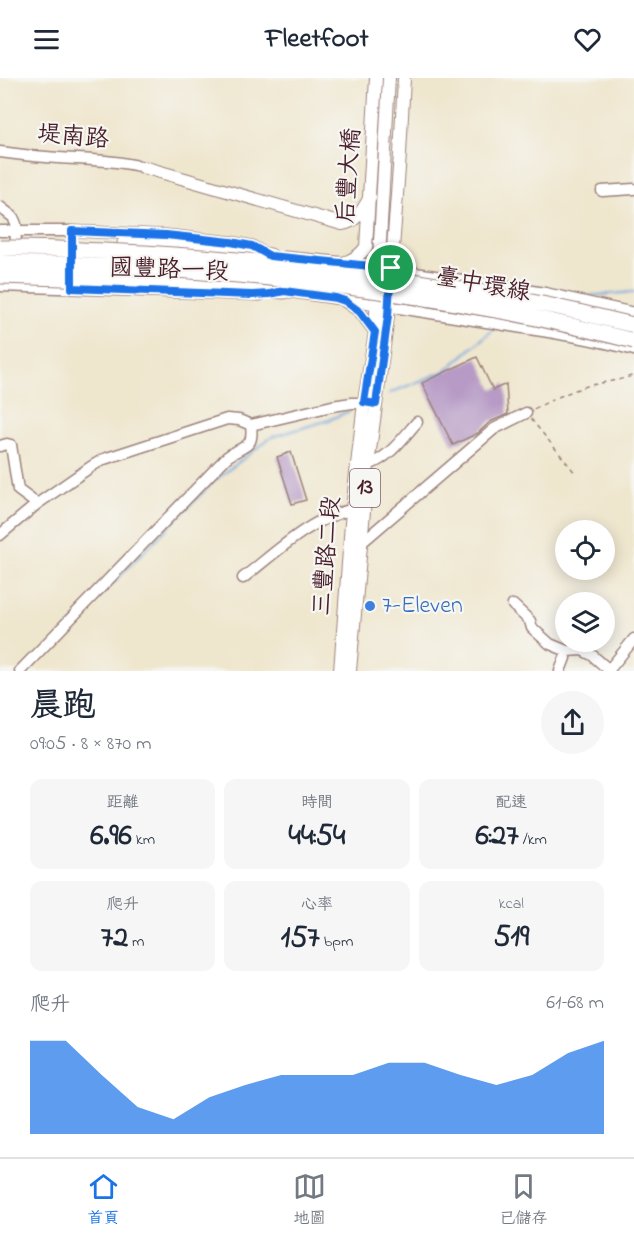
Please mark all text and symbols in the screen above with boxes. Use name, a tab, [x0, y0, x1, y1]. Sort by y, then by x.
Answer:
text: Fleetfoot	[265, 20, 369, 59]
icon: menu	[30, 23, 63, 56]
icon: heart	[571, 23, 604, 56]
street label: 堤南路	[36, 117, 110, 159]
street label: 后豐大橋	[329, 127, 371, 225]
pin	[365, 242, 416, 293]
street label: 國豐路一段	[108, 251, 230, 291]
icon: arrive	[374, 251, 407, 284]
street label: 臺中環線	[433, 260, 533, 312]
road number: 13	[350, 469, 380, 507]
street label: 三豐路二段	[305, 495, 351, 617]
map controls	[555, 520, 615, 652]
button: locate	[555, 520, 615, 580]
place label: 7-Eleven	[382, 589, 463, 624]
button: layers	[555, 592, 615, 652]
marker: 7-Eleven	[363, 599, 377, 613]
text: 晨跑	[30, 683, 96, 731]
button: share	[541, 691, 604, 754]
text: 09:05 · 8 × 870 m	[30, 730, 152, 759]
text: 距離	[107, 791, 139, 815]
text: 時間	[301, 791, 333, 815]
text: 配速	[495, 791, 527, 815]
text: 6.96	[90, 815, 132, 859]
text: 44:54	[289, 815, 345, 859]
text: 6:27	[476, 815, 519, 859]
text: km	[132, 828, 155, 852]
text: /km	[519, 828, 547, 852]
text: kcal	[499, 892, 524, 916]
text: 爬升	[107, 893, 139, 917]
text: 心率	[301, 893, 333, 917]
text: 519	[493, 916, 529, 960]
text: 72	[101, 917, 128, 961]
text: 157	[281, 917, 320, 961]
text: m	[128, 930, 145, 954]
text: bpm	[320, 930, 353, 954]
text: 61–68 m	[546, 989, 604, 1018]
text: 爬升	[30, 991, 70, 1020]
tab: 首頁	[87, 1170, 120, 1231]
tab: 地圖	[293, 1170, 326, 1231]
tab: 已儲存	[499, 1170, 547, 1231]

